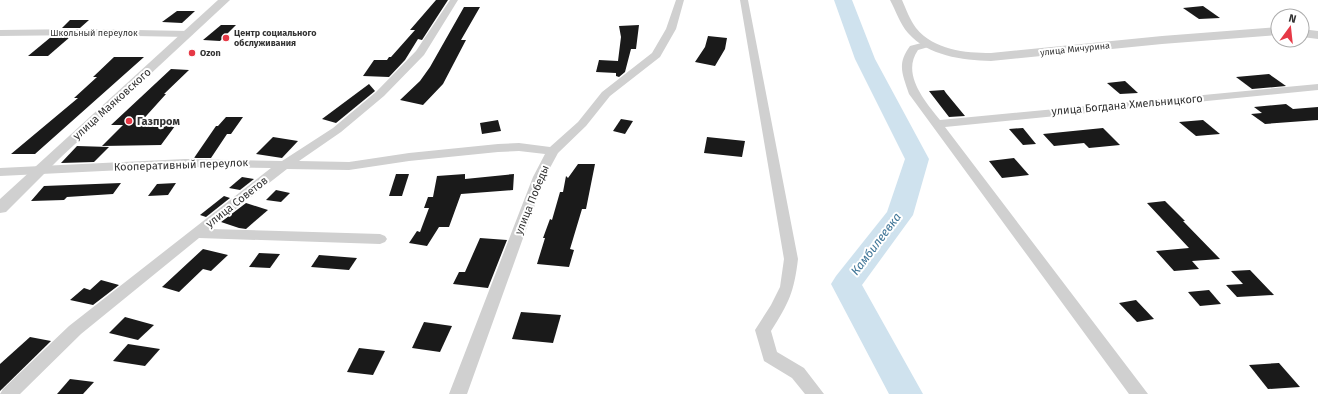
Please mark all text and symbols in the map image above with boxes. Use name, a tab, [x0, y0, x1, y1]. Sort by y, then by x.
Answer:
north arrow	[1270, 8, 1310, 48]
text: N	[1287, 12, 1298, 26]
street label: Школьный переулок	[50, 28, 138, 38]
place label: Центр социального обслуживания	[234, 28, 316, 48]
marker: Центр социального обслуживания	[221, 33, 231, 43]
street label: улица Мичурина	[1040, 40, 1111, 58]
marker: Ozon	[187, 48, 197, 58]
place label: Ozon	[200, 48, 221, 58]
street label: улица Маяковского	[70, 66, 154, 142]
street label: улица Богдана Хмельницкого	[1051, 92, 1203, 118]
place label: Газпром	[137, 115, 180, 128]
marker: Газпром	[124, 116, 134, 126]
street label: Кооперативный переулок	[114, 156, 249, 174]
street label: улица Победы	[512, 163, 552, 237]
street label: улица Советов	[203, 174, 271, 230]
water label: Камбилеевка	[848, 210, 904, 278]

